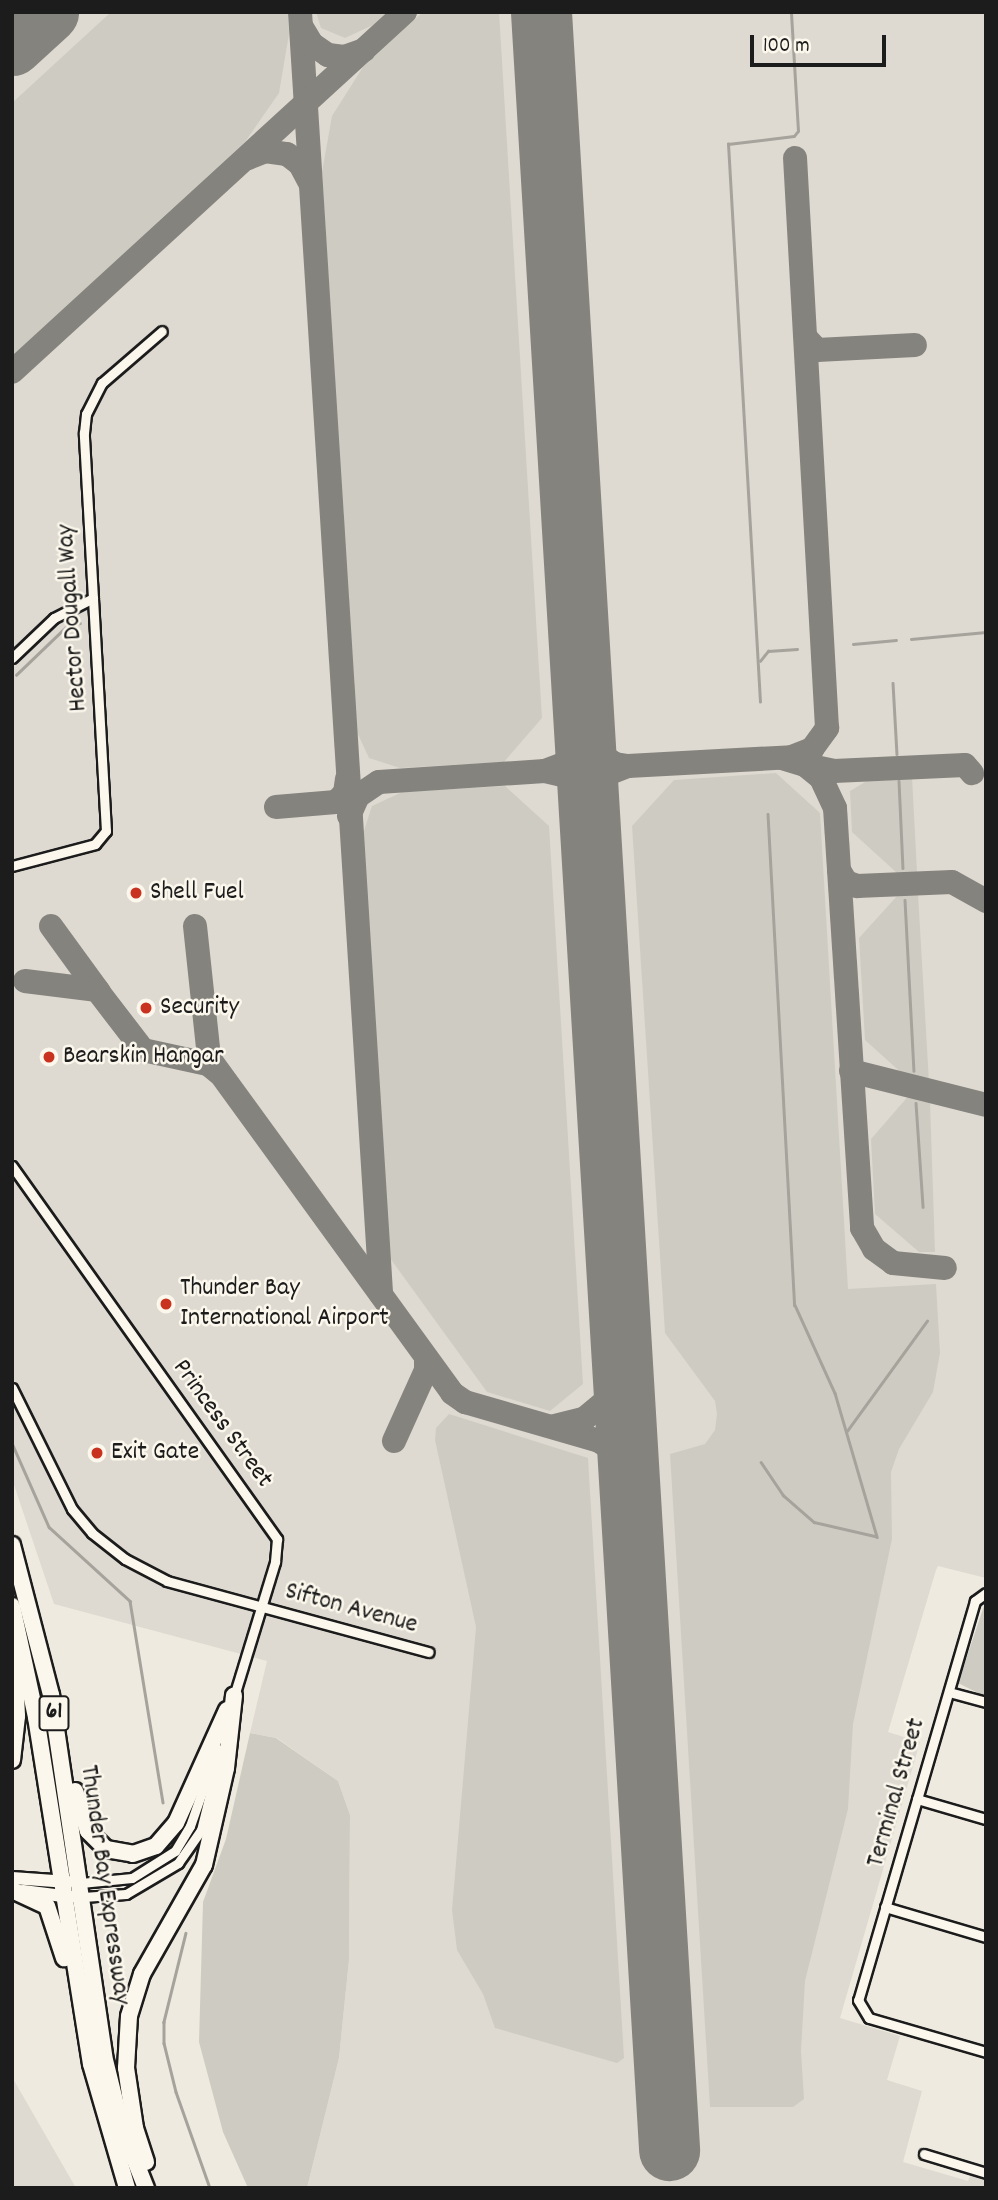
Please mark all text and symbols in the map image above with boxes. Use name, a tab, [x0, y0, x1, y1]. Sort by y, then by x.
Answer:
scale bar	[753, 21, 890, 65]
text: 100 m	[763, 32, 810, 62]
street label: Hector Dougall Way	[51, 523, 95, 713]
place label: Shell Fuel	[150, 877, 244, 909]
marker: Shell Fuel	[128, 885, 144, 901]
place label: Security	[160, 992, 239, 1024]
marker: Security	[138, 1000, 154, 1016]
place label: Bearskin Hangar	[63, 1041, 224, 1073]
marker: Bearskin Hangar	[41, 1049, 57, 1065]
place label: Thunder Bay International Airport	[180, 1273, 389, 1334]
marker: Thunder Bay International Airport	[158, 1296, 174, 1312]
street label: Princess Street	[165, 1354, 279, 1494]
place label: Exit Gate	[111, 1437, 199, 1469]
marker: Exit Gate	[89, 1445, 105, 1461]
street label: Sifton Avenue	[281, 1576, 421, 1642]
road number: 61	[38, 1693, 70, 1734]
street label: Terminal Street	[861, 1715, 933, 1871]
street label: Thunder Bay Expressway	[72, 1763, 136, 2007]

